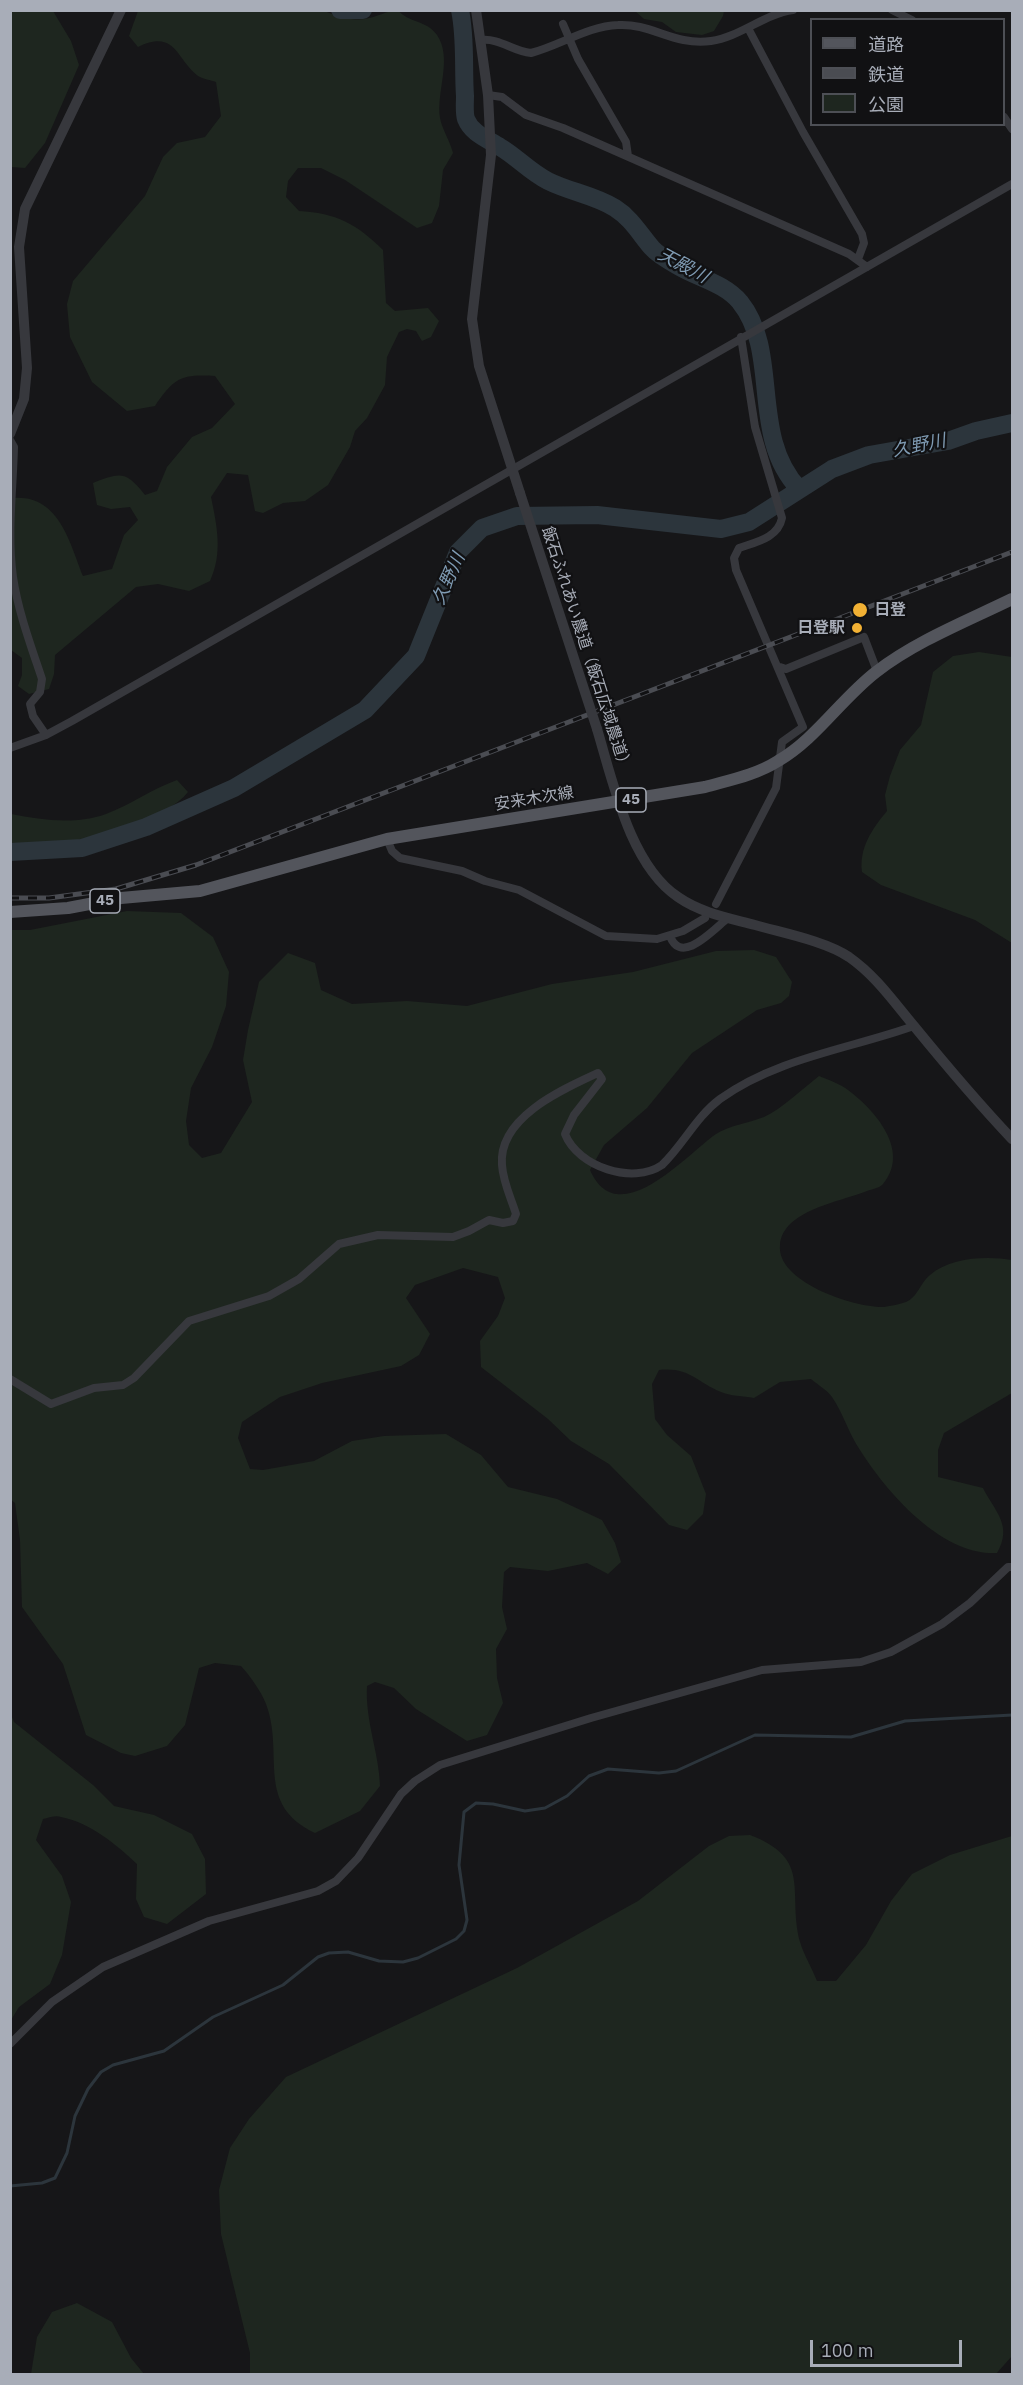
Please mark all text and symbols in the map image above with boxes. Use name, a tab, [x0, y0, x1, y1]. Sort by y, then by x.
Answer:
legend	[810, 18, 1005, 126]
text: 道路	[868, 33, 904, 56]
text: 鉄道	[868, 63, 904, 86]
text: 公園	[868, 93, 904, 116]
water label: 天殿川	[654, 244, 712, 288]
water label: 久野川	[890, 430, 948, 462]
street label: 飯石ふれあい農道（飯石広域農道）	[537, 524, 635, 774]
water label: 久野川	[428, 550, 470, 608]
place label: 日登	[874, 600, 906, 620]
marker: 日登	[851, 601, 869, 619]
place label: 日登駅	[797, 618, 845, 638]
marker: 日登駅	[850, 621, 864, 635]
street label: 安来木次線	[493, 783, 575, 815]
road number: 45	[616, 788, 646, 812]
road number: 45	[90, 889, 120, 913]
scale bar	[813, 2328, 964, 2366]
text: 100 m	[821, 2339, 873, 2362]

